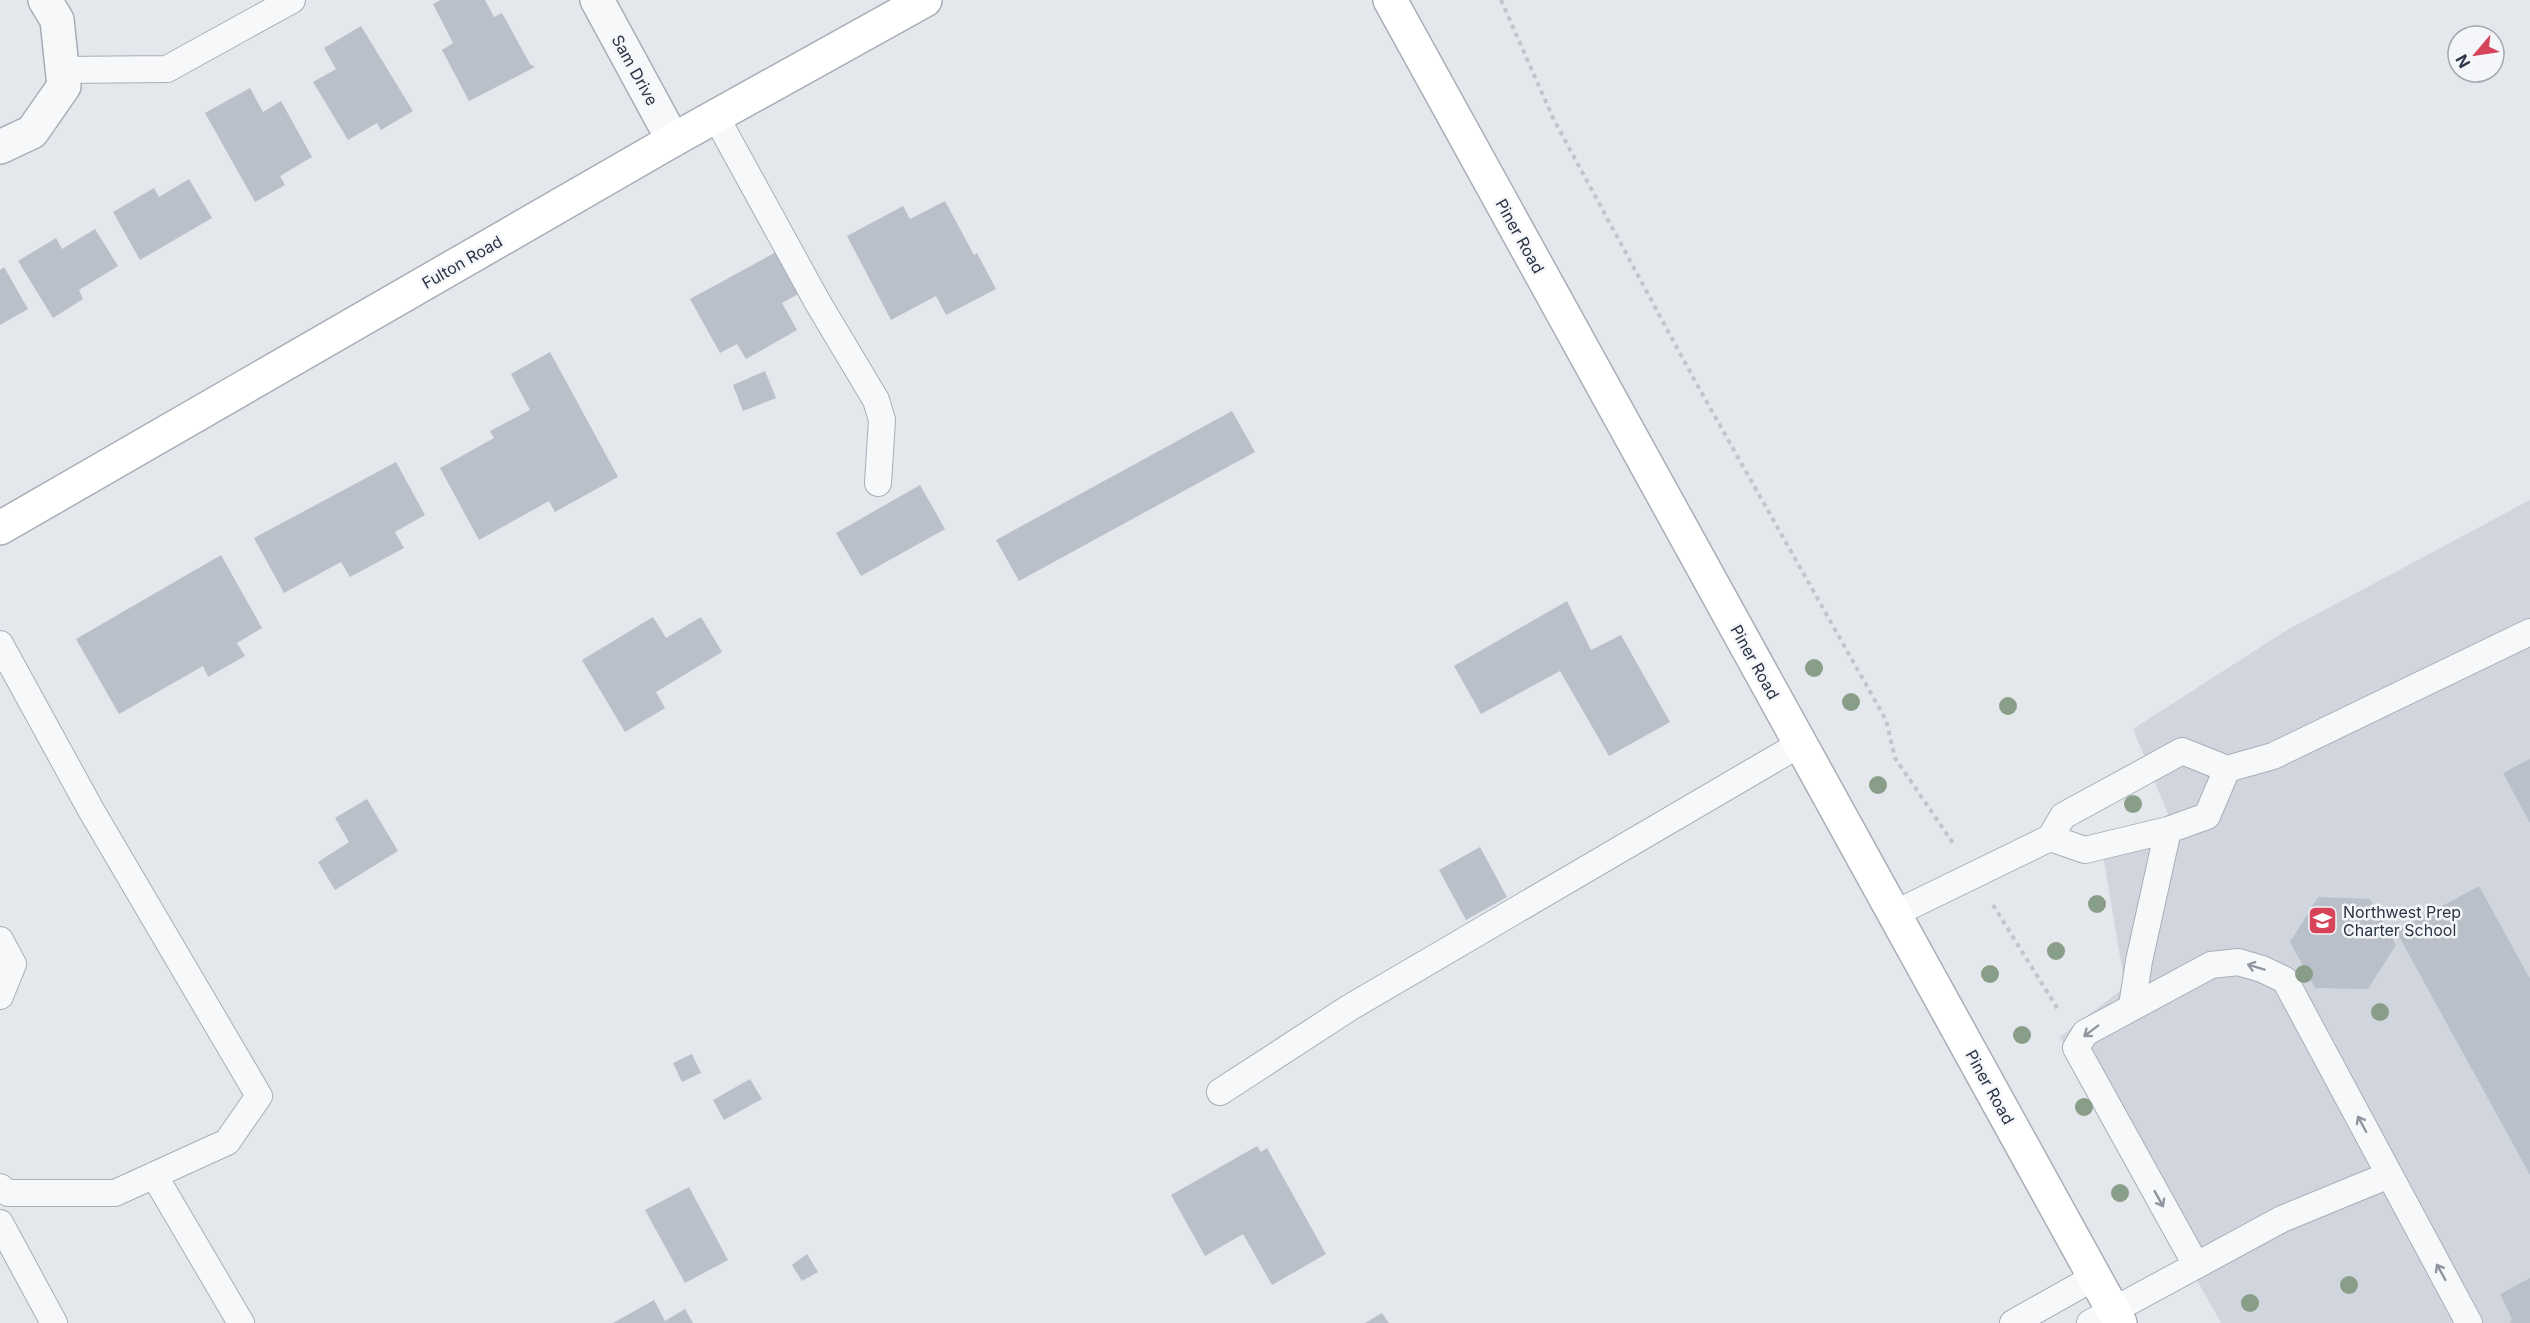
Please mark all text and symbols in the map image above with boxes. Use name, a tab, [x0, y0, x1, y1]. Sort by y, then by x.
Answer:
north arrow	[2446, 24, 2506, 84]
street label: Sam Drive	[607, 31, 663, 109]
text: N	[2451, 51, 2475, 71]
street label: Piner Road	[1491, 195, 1549, 277]
street label: Fulton Road	[418, 231, 506, 293]
street label: Piner Road	[1726, 621, 1784, 703]
place label: Northwest Prep Charter School	[2343, 902, 2461, 940]
school or university icon: Northwest Prep Charter School	[2306, 905, 2338, 937]
one-way arrow	[2247, 961, 2266, 972]
one-way arrow	[2083, 1024, 2099, 1037]
street label: Piner Road	[1961, 1046, 2019, 1128]
one-way arrow	[2356, 1116, 2368, 1133]
one-way arrow	[2154, 1189, 2165, 1207]
one-way arrow	[2435, 1263, 2446, 1281]

